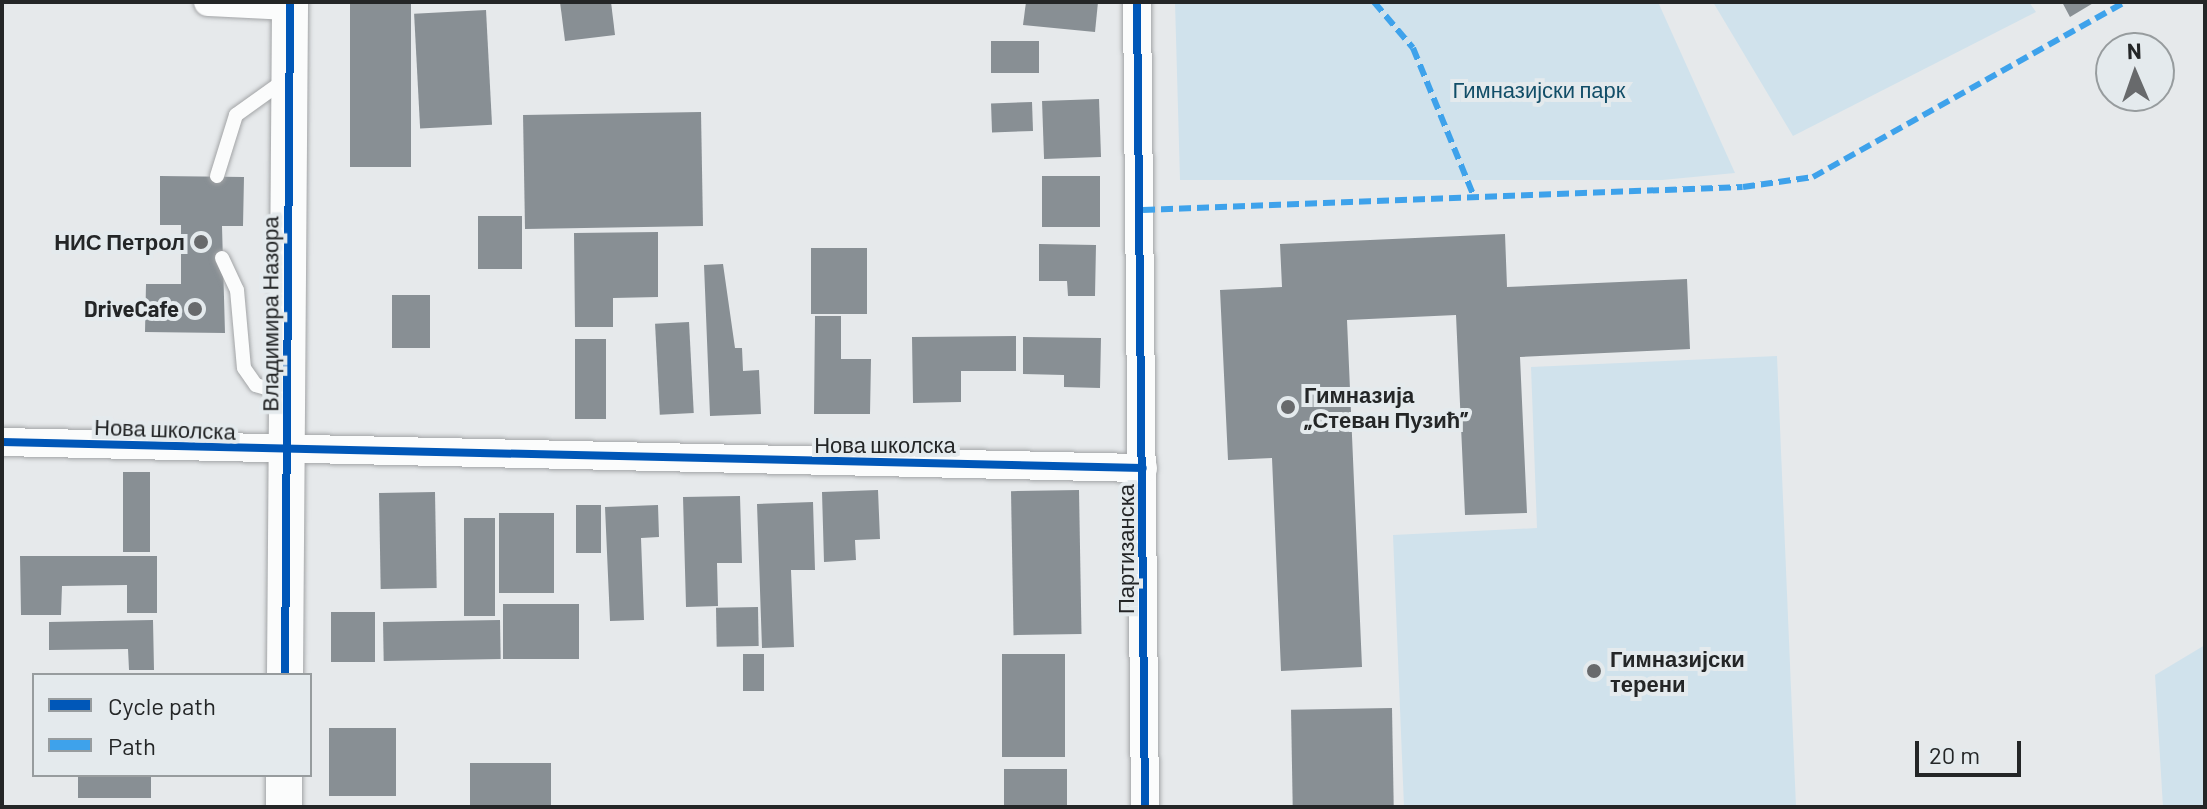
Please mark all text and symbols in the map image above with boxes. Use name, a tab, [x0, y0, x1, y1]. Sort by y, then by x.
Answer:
north arrow	[2095, 32, 2175, 112]
text: N	[2126, 37, 2142, 63]
park label: Гимназијски парк	[1453, 77, 1625, 103]
street label: Владимира Назора	[257, 216, 283, 412]
place label: НИС Петрол	[54, 229, 185, 255]
marker: НИС Петрол	[192, 233, 210, 251]
place label: DriveCafe	[84, 296, 179, 322]
marker: DriveCafe	[186, 300, 204, 318]
place label: Гимназија „Стеван Пузић”	[1304, 381, 1468, 432]
marker: Гимназија „Стеван Пузић”	[1279, 398, 1297, 416]
street label: Нова школска	[94, 413, 236, 445]
street label: Нова школска	[814, 432, 956, 458]
street label: Партизанска	[1113, 484, 1139, 614]
place label: Гимназијски терени	[1610, 645, 1745, 696]
marker: Гимназијски терени	[1585, 662, 1603, 680]
legend	[32, 673, 312, 777]
text: Cycle path	[108, 691, 216, 720]
scale bar	[1919, 725, 2025, 775]
text: Path	[108, 731, 156, 760]
text: 20 m	[1929, 740, 1980, 769]

